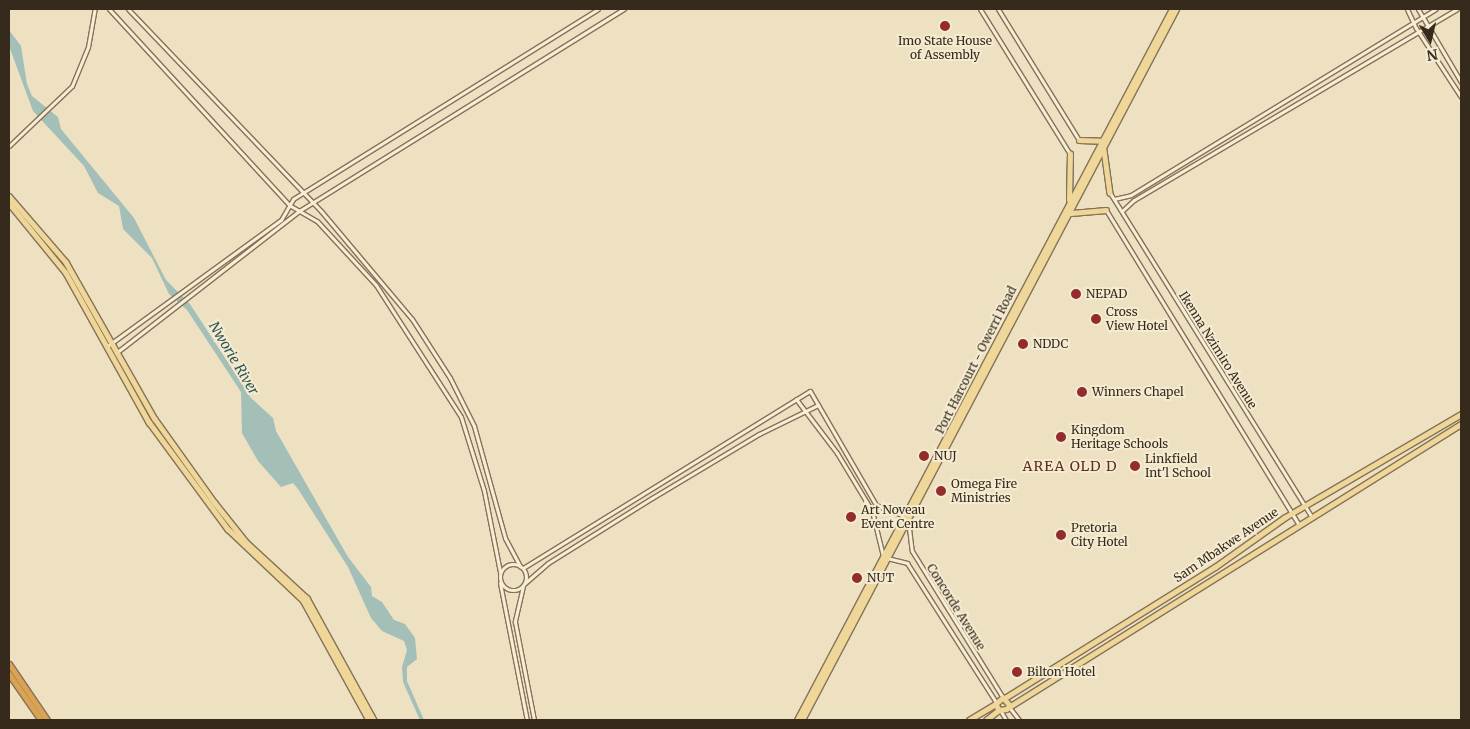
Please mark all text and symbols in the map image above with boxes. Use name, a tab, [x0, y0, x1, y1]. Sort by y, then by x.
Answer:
north arrow	[1405, 15, 1455, 65]
marker: Imo State House of Assembly	[939, 20, 951, 32]
place label: Imo State House of Assembly	[898, 34, 992, 62]
text: N	[1425, 45, 1439, 65]
street label: Port Harcourt - Owerri Road	[932, 284, 1020, 436]
place label: NEPAD	[1086, 287, 1127, 301]
marker: NEPAD	[1070, 288, 1082, 300]
street label: Ikenna Nzimiro Avenue	[1176, 289, 1260, 411]
place label: Cross View Hotel	[1106, 305, 1168, 333]
marker: Cross View Hotel	[1090, 313, 1102, 325]
water label: Nworie River	[206, 318, 262, 398]
place label: NDDC	[1033, 337, 1068, 351]
marker: NDDC	[1017, 338, 1029, 350]
place label: Winners Chapel	[1092, 385, 1184, 399]
marker: Winners Chapel	[1076, 386, 1088, 398]
place label: Kingdom Heritage Schools	[1071, 423, 1168, 451]
marker: Kingdom Heritage Schools	[1055, 431, 1067, 443]
place label: NUJ	[934, 449, 957, 463]
marker: NUJ	[918, 450, 930, 462]
place label: Linkfield Int'l School	[1145, 452, 1211, 480]
district label: AREA OLD D	[1021, 458, 1119, 474]
marker: Linkfield Int'l School	[1129, 460, 1141, 472]
place label: Omega Fire Ministries	[951, 477, 1017, 505]
marker: Omega Fire Ministries	[935, 485, 947, 497]
place label: Art Noveau Event Centre	[861, 503, 934, 531]
street label: Sam Mbakwe Avenue	[1171, 505, 1281, 585]
marker: Art Noveau Event Centre	[845, 511, 857, 523]
place label: Pretoria City Hotel	[1071, 521, 1128, 549]
marker: Pretoria City Hotel	[1055, 529, 1067, 541]
street label: Concorde Avenue	[924, 561, 988, 653]
place label: NUT	[867, 571, 894, 585]
marker: NUT	[851, 572, 863, 584]
place label: Bilton Hotel	[1027, 665, 1096, 679]
marker: Bilton Hotel	[1011, 666, 1023, 678]

